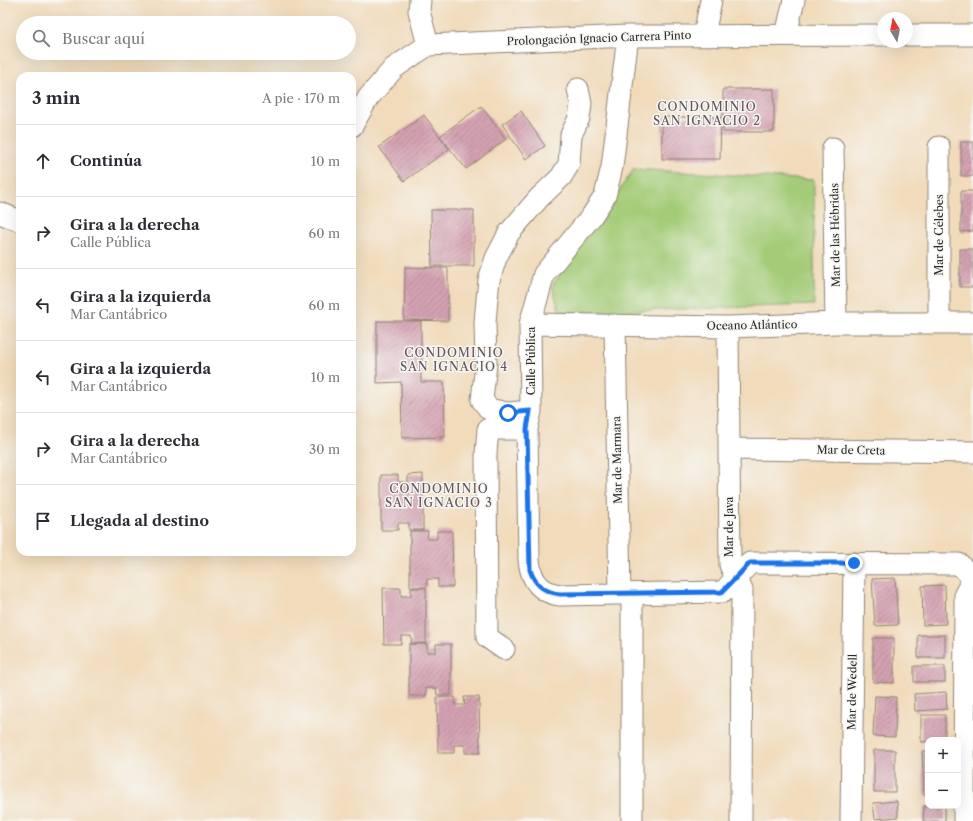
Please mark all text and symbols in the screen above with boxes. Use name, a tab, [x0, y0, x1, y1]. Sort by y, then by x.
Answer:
north arrow	[877, 12, 913, 48]
search box	[16, 16, 356, 60]
icon: search	[30, 27, 52, 49]
street label: Prolongación Ignacio Carrera Pinto	[506, 28, 692, 48]
text: Buscar aquí	[62, 29, 145, 48]
text: 3 min	[32, 88, 81, 108]
text: A pie · 170 m	[262, 90, 340, 106]
district label: CONDOMINIO SAN IGNACIO 2	[653, 99, 761, 128]
icon: ahead	[32, 150, 54, 172]
text: Continúa	[70, 151, 142, 170]
text: 10 m	[311, 153, 340, 169]
street label: Mar de las Hébridas	[827, 183, 843, 287]
street label: Mar de Célebes	[932, 194, 946, 276]
text: Gira a la derecha	[70, 215, 200, 234]
icon: right	[32, 222, 54, 244]
text: 60 m	[309, 225, 340, 241]
text: Calle Pública	[70, 234, 151, 250]
text: Gira a la izquierda	[70, 287, 211, 306]
icon: left	[32, 294, 54, 316]
text: 60 m	[309, 297, 340, 313]
text: Mar Cantábrico	[70, 306, 167, 322]
street label: Oceano Atlántico	[707, 317, 798, 333]
street label: Calle Pública	[524, 327, 538, 395]
district label: CONDOMINIO SAN IGNACIO 4	[400, 345, 508, 374]
text: Gira a la izquierda	[70, 359, 211, 378]
icon: left	[32, 366, 54, 388]
text: 10 m	[311, 369, 340, 385]
text: Mar Cantábrico	[70, 378, 167, 394]
route start	[499, 404, 517, 422]
street label: Mar de Marmara	[609, 416, 625, 504]
text: Gira a la derecha	[70, 431, 200, 450]
icon: right	[32, 438, 54, 460]
text: 30 m	[309, 441, 340, 457]
street label: Mar de Creta	[816, 442, 886, 458]
text: Mar Cantábrico	[70, 450, 167, 466]
district label: CONDOMINIO SAN IGNACIO 3	[385, 481, 493, 510]
street label: Mar de Java	[722, 496, 736, 557]
icon: arrive	[32, 510, 54, 532]
text: Llegada al destino	[70, 511, 209, 530]
route end	[845, 554, 863, 572]
street label: Mar de Wedell	[844, 653, 860, 730]
map controls	[925, 737, 961, 809]
button: +	[925, 737, 961, 773]
button: −	[925, 773, 961, 809]

